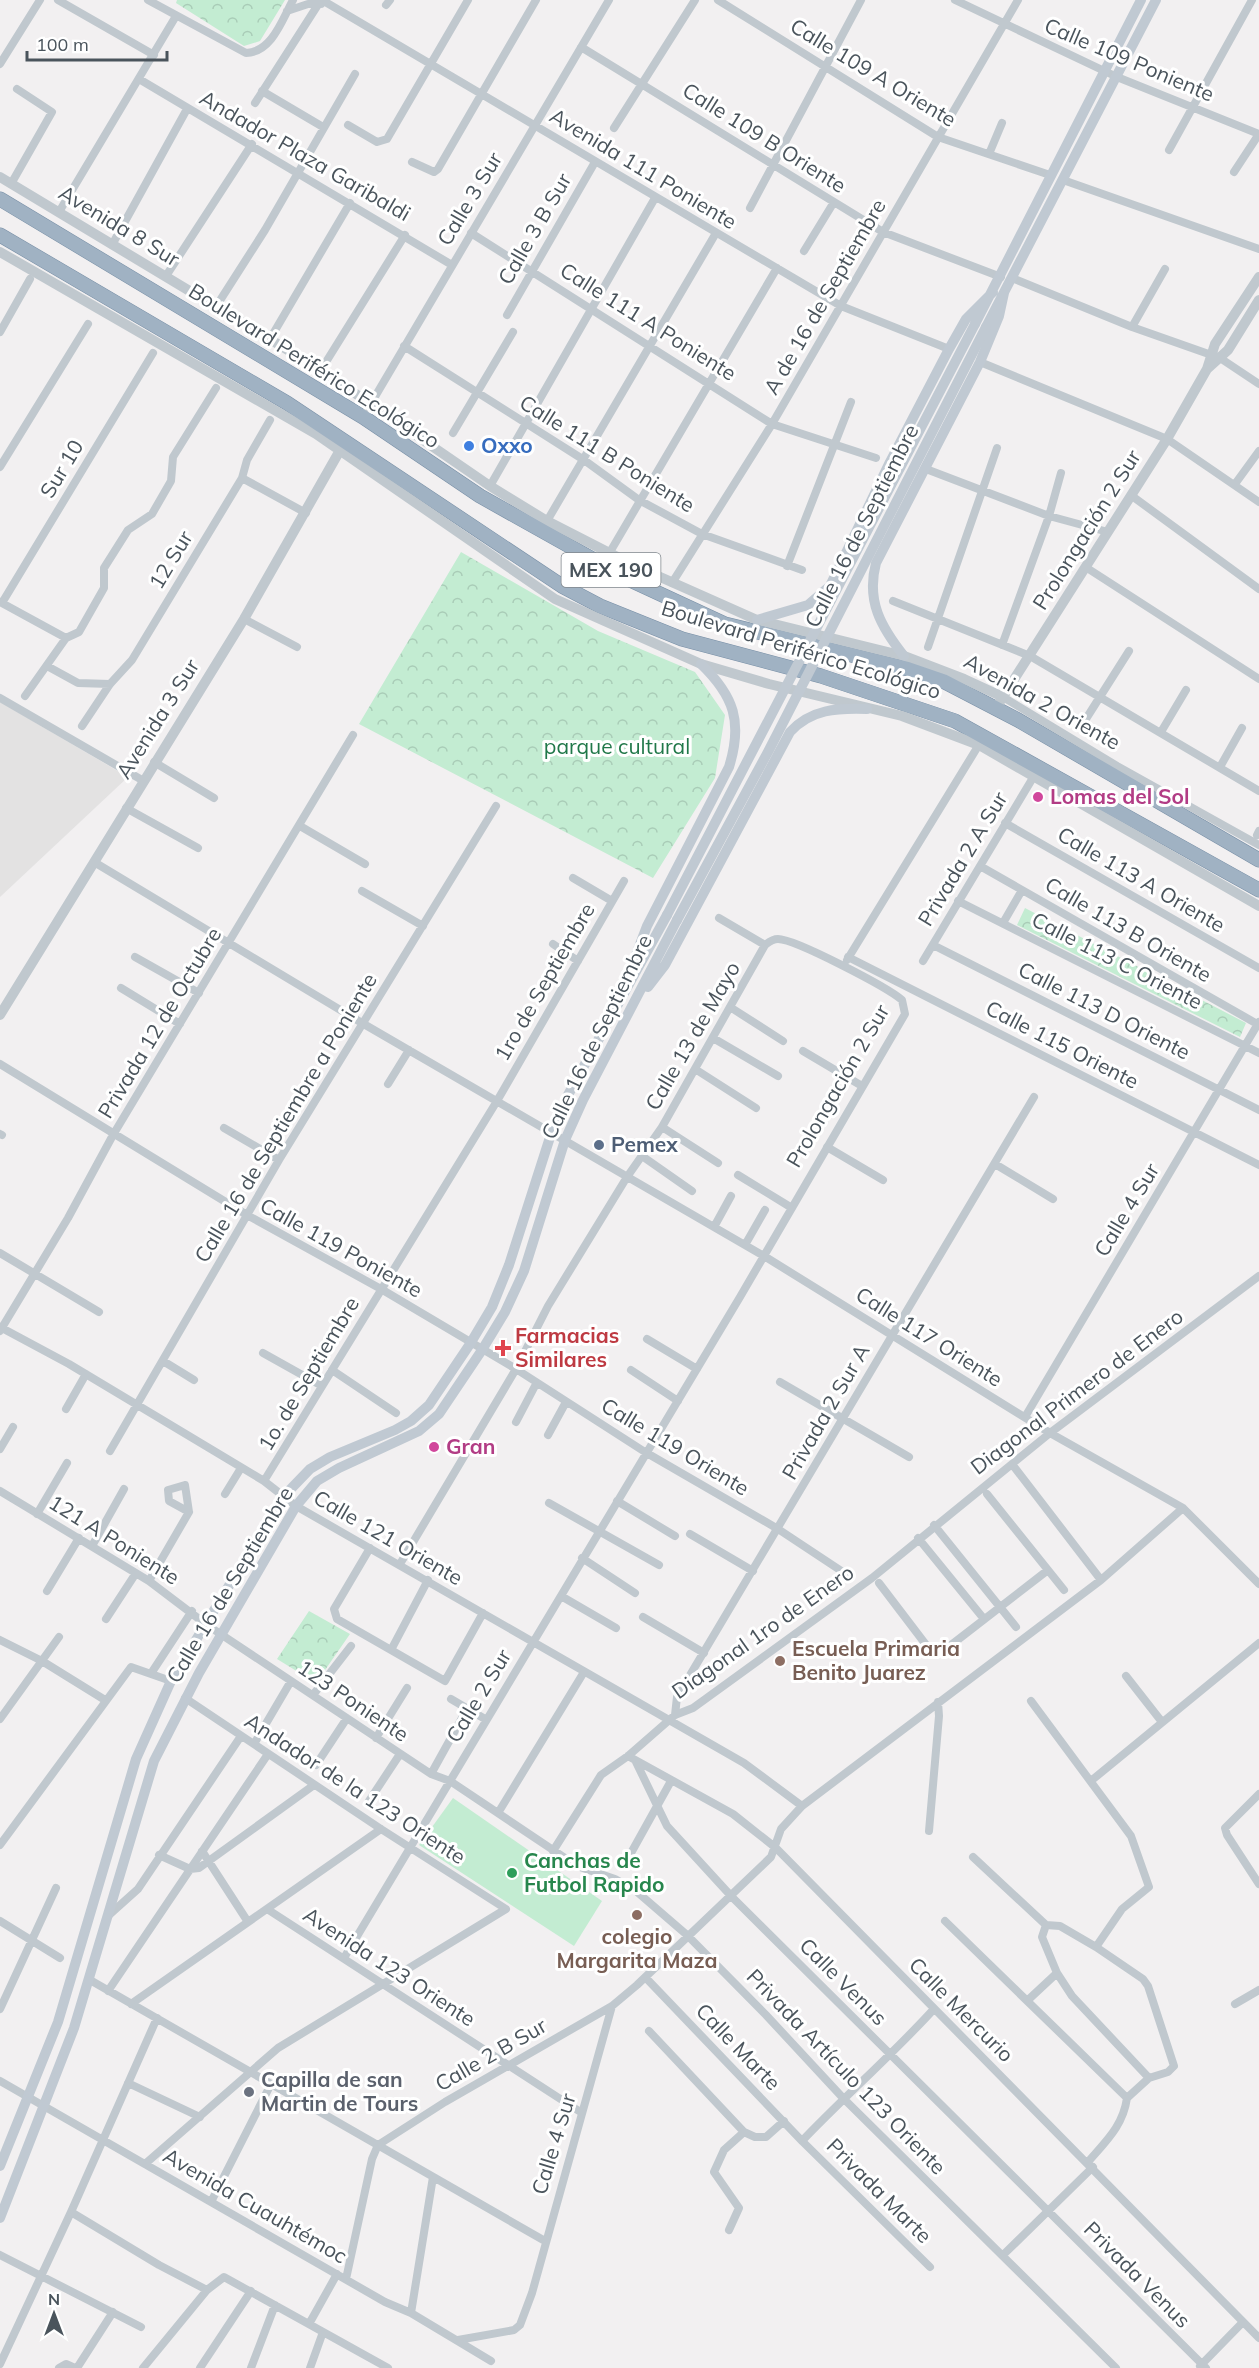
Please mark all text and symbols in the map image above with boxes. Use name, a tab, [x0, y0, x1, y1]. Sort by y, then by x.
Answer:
street label: Calle 109 A Oriente	[786, 12, 961, 132]
street label: Calle 109 Poniente	[1041, 12, 1218, 107]
scale bar	[27, 24, 166, 62]
text: 100 m	[36, 33, 89, 56]
street label: Calle 109 B Oriente	[678, 76, 851, 198]
street label: Andador Plaza Garibaldi	[195, 84, 416, 226]
street label: Avenida 111 Poniente	[545, 102, 742, 234]
street label: Calle 3 Sur	[431, 147, 507, 250]
street label: Calle 3 B Sur	[492, 168, 577, 289]
street label: Avenida 8 Sur	[54, 179, 185, 272]
street label: A de 16 de Septiembre	[758, 194, 891, 399]
street label: Calle 111 A Poniente	[556, 256, 741, 386]
street label: Boulevard Periférico Ecológico	[184, 277, 445, 453]
street label: Calle 111 B Poniente	[515, 389, 700, 518]
street label: Calle 16 de Septiembre	[799, 420, 924, 631]
place label: Oxxo	[481, 432, 533, 458]
street label: Sur 10	[34, 435, 89, 502]
marker: Oxxo	[462, 439, 476, 453]
street label: Prolongación 2 Sur	[1026, 444, 1146, 614]
street label: 12 Sur	[143, 525, 198, 593]
road number: MEX 190	[562, 553, 660, 587]
street label: Boulevard Periférico Ecológico	[658, 594, 944, 704]
street label: Avenida 2 Oriente	[960, 647, 1125, 755]
street label: Avenida 3 Sur	[110, 654, 204, 783]
park label: parque cultural	[544, 733, 690, 759]
place label: Lomas del Sol	[1050, 783, 1189, 809]
street label: Privada 2 A Sur	[912, 786, 1013, 930]
marker: Lomas del Sol	[1031, 790, 1045, 804]
street label: Calle 113 A Oriente	[1053, 821, 1230, 938]
street label: Calle 113 B Oriente	[1041, 871, 1216, 987]
street label: 1ro de Septiembre	[488, 898, 600, 1065]
street label: Calle 113 C Oriente	[1028, 906, 1207, 1014]
street label: Privada 12 de Octubre	[92, 922, 226, 1123]
street label: Calle 16 de Septiembre	[535, 930, 657, 1143]
street label: Calle 113 D Oriente	[1014, 956, 1195, 1065]
street label: Calle 13 de Mayo	[639, 957, 745, 1114]
street label: Calle 16 de Septiembre a Poniente	[188, 968, 382, 1267]
street label: Calle 115 Oriente	[982, 994, 1143, 1094]
street label: Prolongación 2 Sur	[780, 999, 894, 1171]
place label: Pemex	[611, 1131, 678, 1157]
marker: Pemex	[592, 1138, 606, 1152]
street label: Calle 4 Sur	[1088, 1158, 1164, 1261]
street label: Calle 119 Poniente	[256, 1192, 427, 1303]
street label: Calle 117 Oriente	[851, 1281, 1008, 1392]
street label: 1o. de Septiembre	[252, 1292, 364, 1455]
street label: Diagonal Primero de Enero	[965, 1303, 1188, 1480]
place label: Farmacias Similares	[515, 1322, 619, 1372]
street label: Privada 2 Sur A	[776, 1339, 875, 1484]
marker: Farmacias Similares	[496, 1341, 510, 1355]
street label: Calle 119 Oriente	[597, 1392, 754, 1501]
place label: Gran	[446, 1433, 495, 1459]
marker: Gran	[427, 1440, 441, 1454]
street label: Calle 16 de Septiembre	[160, 1482, 298, 1687]
street label: Calle 121 Oriente	[309, 1484, 468, 1590]
street label: 121 A Poniente	[44, 1489, 185, 1590]
street label: Diagonal 1ro de Enero	[667, 1559, 858, 1704]
place label: Escuela Primaria Benito Juarez	[792, 1635, 960, 1685]
street label: Calle 2 Sur	[440, 1644, 516, 1747]
street label: 123 Poniente	[293, 1654, 414, 1747]
marker: Escuela Primaria Benito Juarez	[773, 1654, 787, 1668]
street label: Andador de la 123 Oriente	[240, 1707, 471, 1869]
place label: Canchas de Futbol Rapido	[524, 1847, 665, 1897]
marker: Canchas de Futbol Rapido	[505, 1866, 519, 1880]
street label: Avenida 123 Oriente	[299, 1901, 480, 2031]
marker: colegio Margarita Maza	[630, 1908, 644, 1922]
place label: colegio Margarita Maza	[556, 1923, 718, 1973]
street label: Calle Venus	[794, 1932, 893, 2031]
street label: Calle Mercurio	[904, 1951, 1020, 2067]
street label: Privada Artículo 123 Oriente	[742, 1963, 952, 2180]
street label: Calle Marte	[691, 1997, 787, 2095]
street label: Calle 2 B Sur	[430, 2012, 551, 2096]
place label: Capilla de san Martin de Tours	[261, 2066, 418, 2116]
marker: Capilla de san Martin de Tours	[242, 2085, 256, 2099]
street label: Calle 4 Sur	[525, 2090, 581, 2197]
street label: Privada Marte	[822, 2132, 938, 2248]
street label: Avenida Cuauhtémoc	[159, 2142, 352, 2268]
street label: Privada Venus	[1079, 2216, 1196, 2333]
north arrow	[24, 2284, 84, 2344]
text: N	[48, 2289, 60, 2309]

